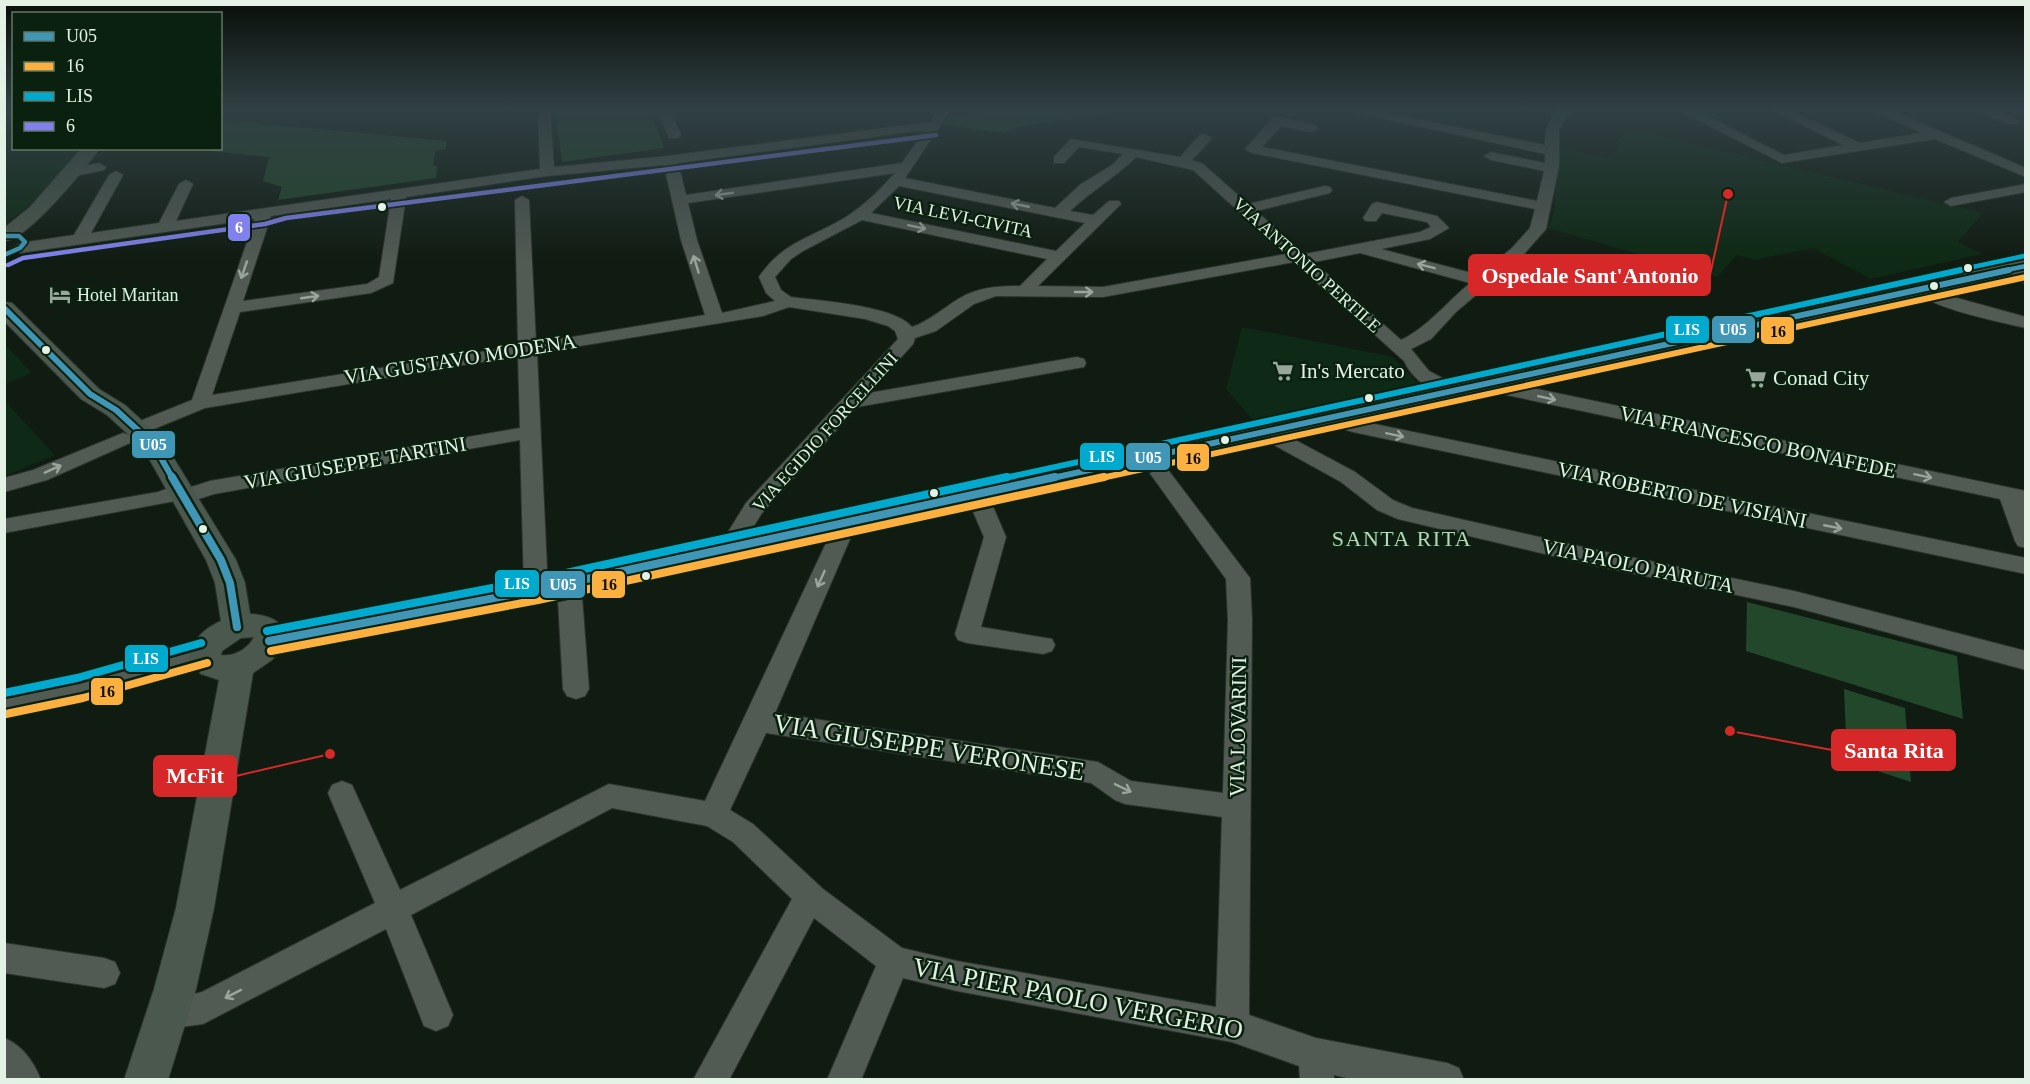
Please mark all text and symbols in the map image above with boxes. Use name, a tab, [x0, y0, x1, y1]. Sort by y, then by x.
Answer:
legend	[12, 12, 222, 150]
text: U05	[66, 26, 97, 46]
text: 16	[66, 56, 84, 76]
text: LIS	[66, 86, 93, 106]
text: 6	[66, 116, 75, 136]
one-way arrow	[714, 188, 734, 199]
street label: VIA LEVI-CIVITA	[891, 192, 1035, 242]
street label: VIA ANTONIO PERTILE	[1229, 193, 1385, 337]
one-way arrow	[1010, 199, 1030, 210]
unlabelled marker	[376, 201, 388, 213]
line badge: 6	[227, 213, 251, 242]
text: 6	[235, 219, 243, 236]
one-way arrow	[907, 222, 926, 233]
one-way arrow	[690, 255, 701, 274]
callout: Ospedale Sant'Antonio	[1469, 255, 1710, 295]
one-way arrow	[238, 260, 249, 278]
one-way arrow	[1417, 260, 1436, 272]
unlabelled marker	[1962, 262, 1974, 274]
text: Ospedale Sant'Antonio	[1482, 263, 1699, 288]
unlabelled marker	[1928, 280, 1940, 292]
hotel icon: Hotel Maritan	[48, 283, 72, 307]
place label: Hotel Maritan	[77, 285, 178, 305]
one-way arrow	[1074, 286, 1094, 298]
one-way arrow	[299, 291, 319, 302]
line badge: LIS	[1665, 315, 1710, 344]
line badge: U05	[1711, 315, 1756, 344]
line badge: 16	[1760, 316, 1795, 345]
text: LIS	[1674, 321, 1700, 338]
text: U05	[1719, 321, 1747, 338]
text: 16	[1770, 323, 1786, 340]
street label: VIA GUSTAVO MODENA	[342, 329, 579, 389]
unlabelled marker	[40, 344, 52, 356]
street label: VIA EGIDIO FORCELLINI	[748, 348, 902, 516]
supermarket icon: In's Mercato	[1271, 359, 1295, 383]
place label: In's Mercato	[1300, 359, 1405, 383]
supermarket icon: Conad City	[1744, 366, 1768, 390]
place label: Conad City	[1773, 366, 1870, 390]
unlabelled marker	[1363, 392, 1375, 404]
one-way arrow	[1537, 393, 1556, 404]
street label: VIA FRANCESCO BONAFEDE	[1617, 401, 1899, 483]
line badge: U05	[131, 430, 176, 459]
one-way arrow	[1385, 430, 1405, 441]
street label: VIA GIUSEPPE TARTINI	[242, 432, 468, 494]
unlabelled marker	[1219, 434, 1231, 446]
text: U05	[139, 436, 167, 453]
line badge: LIS	[1079, 442, 1125, 471]
line badge: U05	[1125, 442, 1171, 471]
line badge: 16	[1176, 443, 1210, 472]
text: LIS	[1089, 448, 1115, 465]
text: U05	[1134, 449, 1162, 466]
text: 16	[1185, 450, 1201, 467]
street label: VIA ROBERTO DE VISIANI	[1555, 457, 1809, 533]
one-way arrow	[43, 463, 61, 475]
one-way arrow	[1913, 471, 1932, 483]
unlabelled marker	[928, 487, 940, 499]
one-way arrow	[1822, 522, 1842, 533]
unlabelled marker	[197, 523, 209, 535]
district label: SANTA RITA	[1332, 526, 1472, 551]
street label: VIA PAOLO PARUTA	[1540, 534, 1737, 598]
line badge: LIS	[494, 569, 540, 598]
one-way arrow	[815, 569, 826, 588]
line badge: U05	[540, 570, 586, 599]
line badge: 16	[591, 570, 626, 599]
unlabelled marker	[640, 570, 652, 582]
text: LIS	[504, 575, 530, 592]
text: U05	[549, 576, 577, 593]
text: 16	[601, 576, 617, 593]
line badge: LIS	[124, 644, 169, 673]
text: LIS	[133, 650, 159, 667]
street label: VIA LOVARINI	[1225, 657, 1251, 797]
line badge: 16	[90, 677, 124, 706]
text: 16	[99, 683, 115, 700]
street label: VIA GIUSEPPE VERONESE	[771, 709, 1086, 786]
callout: Santa Rita	[1832, 730, 1955, 770]
text: Santa Rita	[1844, 738, 1944, 763]
callout: McFit	[154, 756, 236, 796]
text: McFit	[166, 763, 224, 788]
one-way arrow	[1114, 783, 1132, 795]
street label: VIA PIER PAOLO VERGERIO	[910, 952, 1246, 1045]
one-way arrow	[224, 988, 242, 1000]

